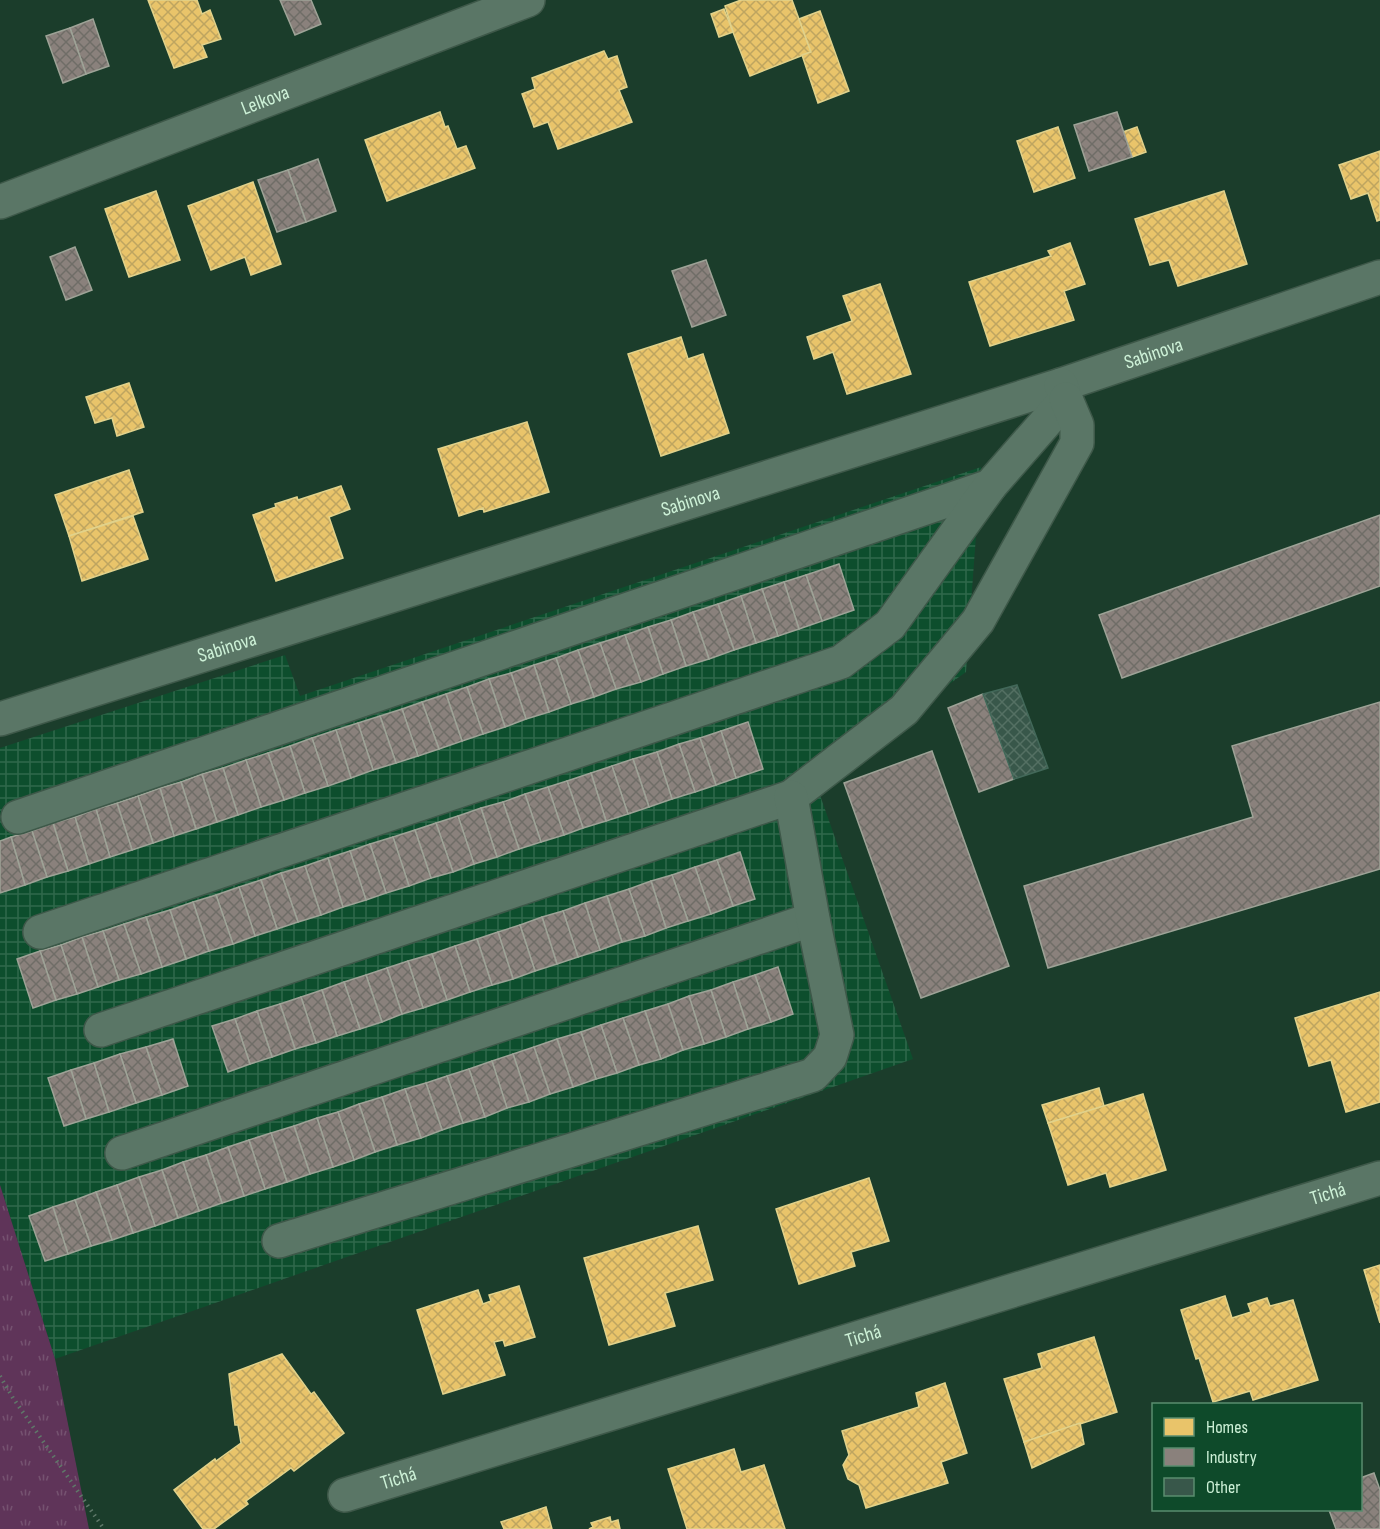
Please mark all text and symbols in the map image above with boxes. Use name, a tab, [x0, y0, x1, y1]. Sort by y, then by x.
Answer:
street label: Lelkova	[238, 80, 293, 121]
street label: Sabinova	[1121, 333, 1186, 375]
street label: Sabinova	[658, 481, 723, 522]
street label: Sabinova	[195, 627, 259, 668]
street label: Tichá	[1307, 1177, 1349, 1211]
street label: Tichá	[842, 1320, 884, 1353]
legend	[1152, 1403, 1362, 1511]
text: Homes	[1206, 1417, 1248, 1438]
text: Industry	[1206, 1447, 1257, 1468]
street label: Tichá	[378, 1462, 419, 1495]
text: Other	[1206, 1477, 1240, 1498]

